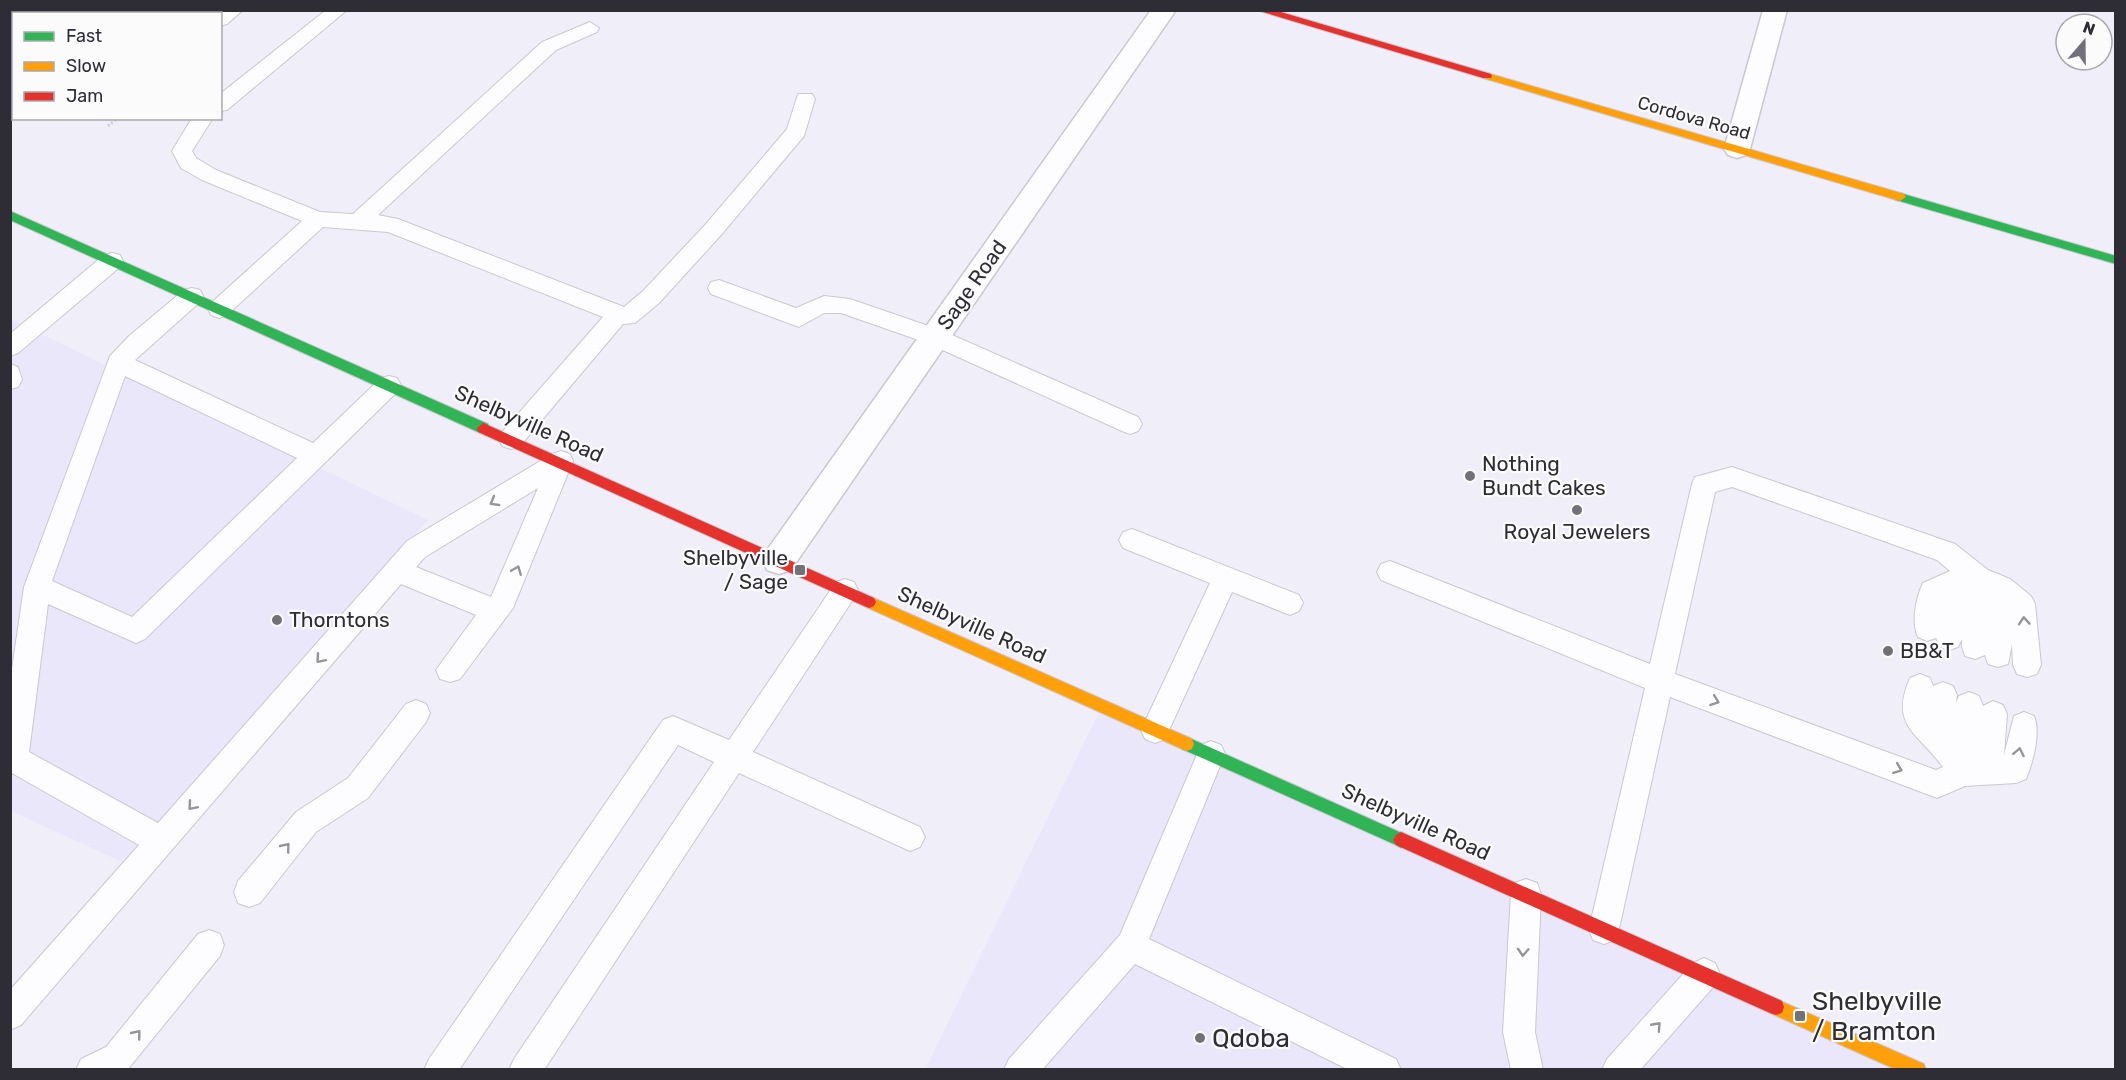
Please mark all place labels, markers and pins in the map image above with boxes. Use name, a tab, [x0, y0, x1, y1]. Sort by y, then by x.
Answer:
place label: Nothing Bundt Cakes	[1482, 451, 1606, 500]
marker: Nothing Bundt Cakes	[1463, 469, 1477, 483]
marker: Royal Jewelers	[1570, 503, 1584, 517]
place label: Royal Jewelers	[1504, 519, 1650, 544]
place label: Shelbyville / Sage	[683, 545, 788, 594]
marker: Shelbyville / Sage	[793, 563, 807, 577]
place label: Thorntons	[289, 607, 390, 632]
marker: Thorntons	[270, 613, 284, 627]
place label: BB&T	[1900, 638, 1954, 663]
marker: BB&T	[1881, 644, 1895, 658]
place label: Shelbyville / Bramton	[1812, 986, 1942, 1047]
marker: Shelbyville / Bramton	[1793, 1009, 1807, 1023]
place label: Qdoba	[1212, 1023, 1290, 1054]
marker: Qdoba	[1193, 1031, 1207, 1045]

